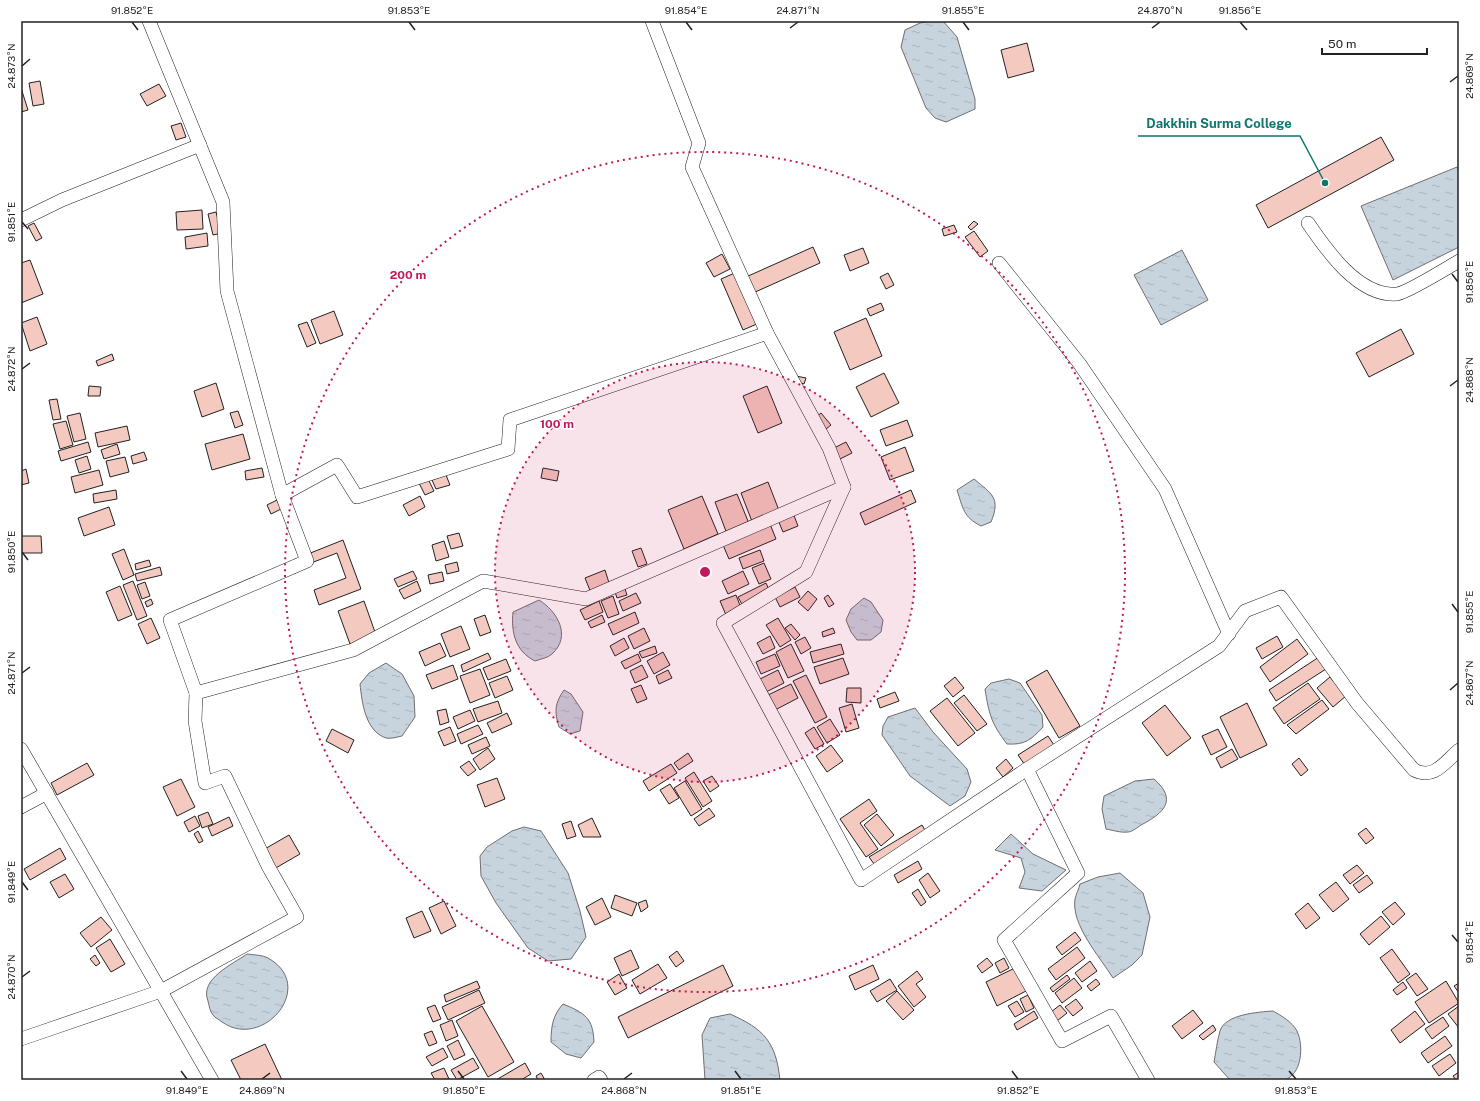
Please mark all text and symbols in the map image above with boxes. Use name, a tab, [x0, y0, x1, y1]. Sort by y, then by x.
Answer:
text: 91.852°E	[111, 4, 153, 16]
text: 91.853°E	[388, 4, 430, 16]
text: 91.854°E	[665, 4, 707, 16]
text: 24.871°N	[776, 4, 820, 16]
text: 91.855°E	[942, 4, 984, 16]
text: 24.870°N	[1138, 4, 1182, 16]
text: 91.856°E	[1219, 4, 1261, 16]
scale bar	[1322, 30, 1427, 56]
text: 50 m	[1328, 37, 1356, 51]
text: 24.873°N	[5, 43, 17, 89]
text: 24.869°N	[1463, 53, 1475, 99]
callout: Dakkhin Surma College	[1138, 111, 1300, 136]
text: Dakkhin Surma College	[1146, 116, 1292, 131]
text: 91.851°E	[5, 202, 17, 242]
text: 91.856°E	[1463, 261, 1475, 303]
text: 200 m	[390, 268, 426, 282]
text: 24.872°N	[5, 347, 17, 392]
text: 24.868°N	[1463, 357, 1475, 403]
text: 100 m	[540, 417, 574, 431]
text: 91.850°E	[5, 531, 17, 573]
centre of rings	[698, 565, 712, 579]
text: 91.855°E	[1463, 591, 1475, 633]
text: 24.871°N	[5, 651, 17, 695]
text: 24.867°N	[1463, 660, 1475, 706]
text: 91.849°E	[5, 861, 17, 903]
text: 91.854°E	[1463, 921, 1475, 963]
text: 24.870°N	[5, 955, 17, 999]
text: 91.849°E	[166, 1084, 208, 1096]
text: 24.869°N	[239, 1084, 285, 1096]
text: 91.850°E	[443, 1084, 485, 1096]
text: 24.868°N	[601, 1084, 647, 1096]
text: 91.851°E	[721, 1084, 761, 1096]
text: 91.852°E	[997, 1084, 1039, 1096]
text: 91.853°E	[1275, 1084, 1317, 1096]

